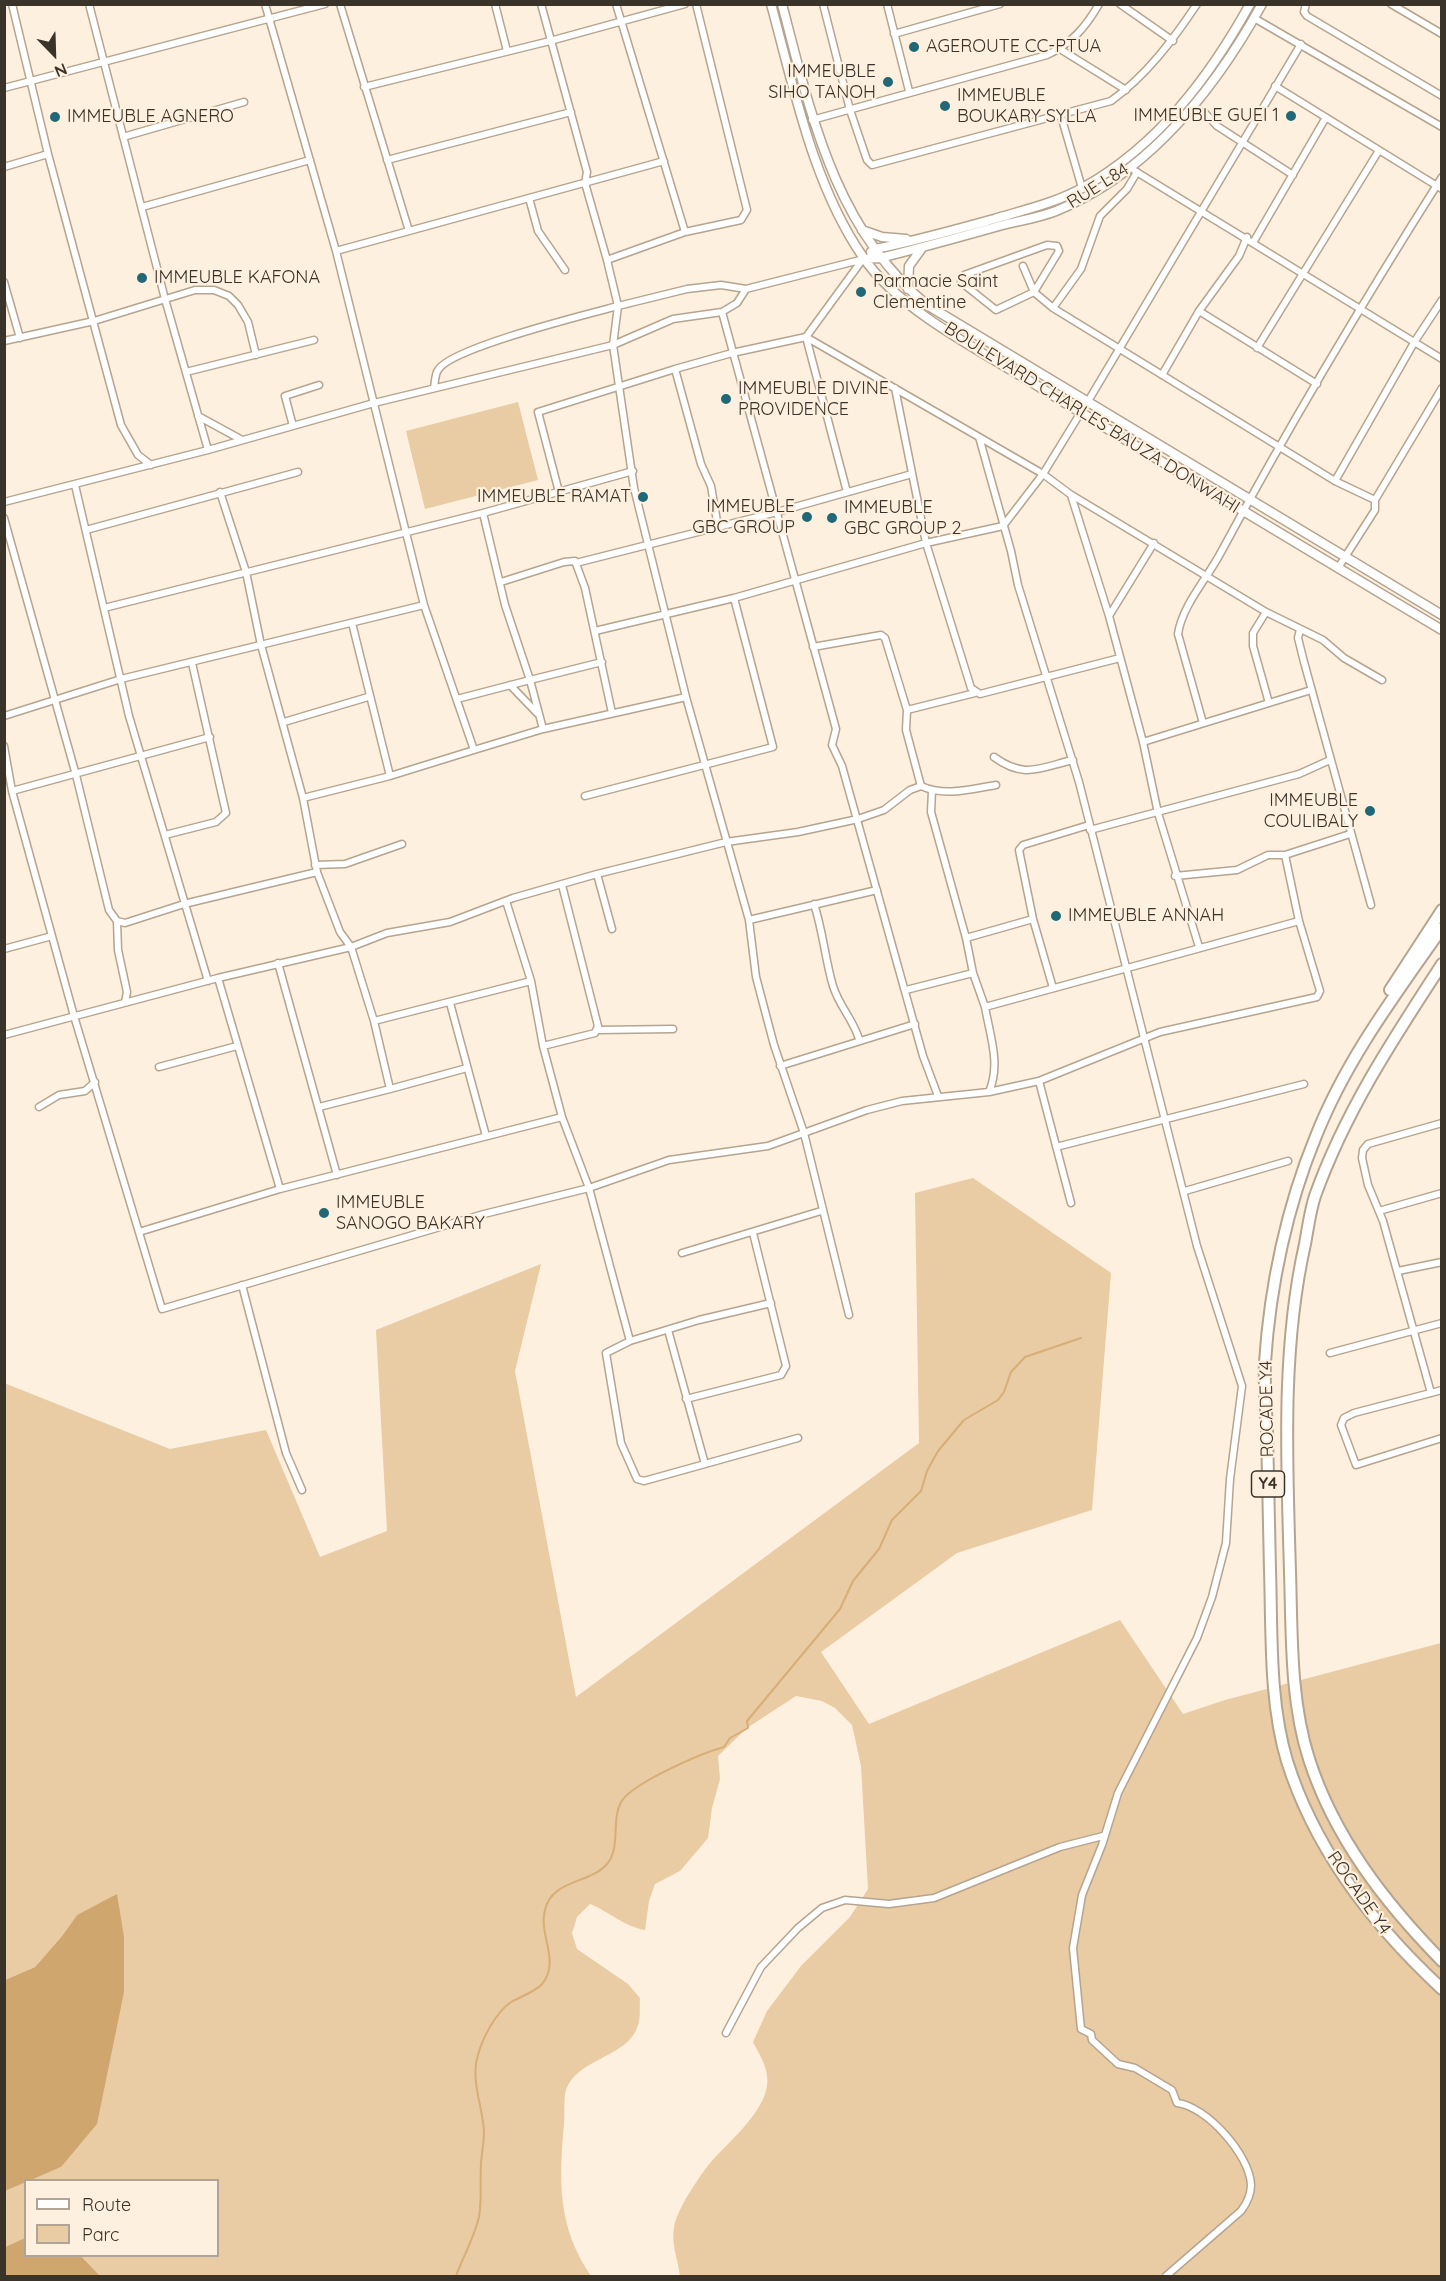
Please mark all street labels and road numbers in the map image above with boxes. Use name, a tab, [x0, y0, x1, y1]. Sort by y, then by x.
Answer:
street label: RUE L84	[1063, 159, 1133, 213]
street label: BOULEVARD CHARLES BAUZA DONWAHI	[940, 318, 1244, 518]
street label: ROCADE Y4	[1255, 1360, 1279, 1458]
road number: Y4	[1252, 1471, 1284, 1497]
street label: ROCADE Y4	[1322, 1847, 1396, 1939]

